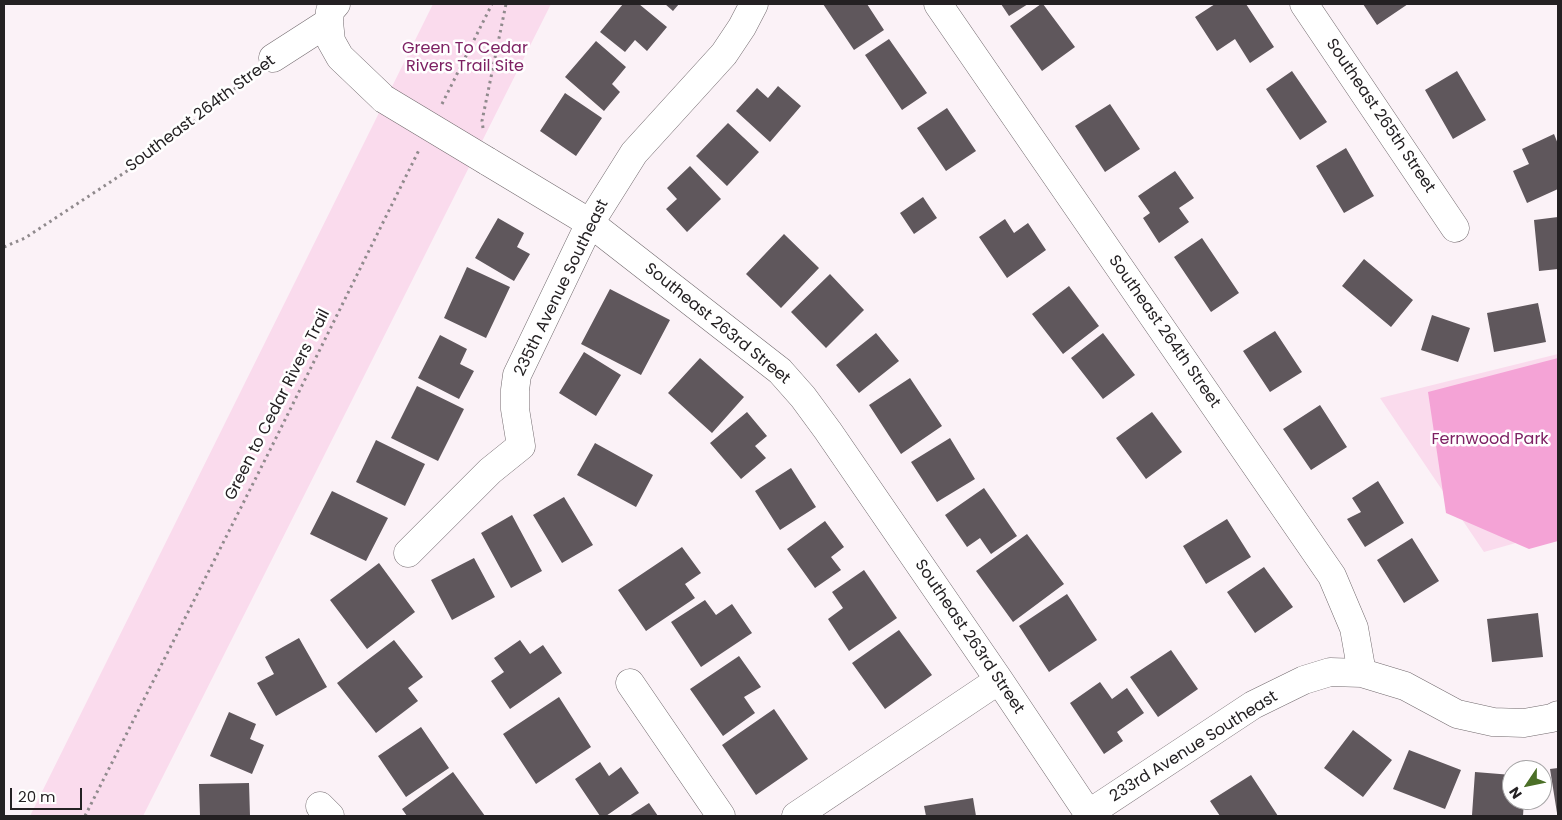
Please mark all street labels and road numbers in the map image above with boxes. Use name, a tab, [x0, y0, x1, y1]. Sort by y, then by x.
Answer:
street label: Southeast 265th Street	[1321, 35, 1439, 197]
street label: Southeast 264th Street	[123, 52, 279, 176]
street label: 235th Avenue Southeast	[511, 197, 613, 379]
street label: Southeast 264th Street	[1104, 252, 1224, 412]
street label: Southeast 263rd Street	[640, 259, 794, 389]
street label: Green to Cedar Rivers Trail	[221, 306, 335, 504]
street label: Southeast 263rd Street	[910, 556, 1028, 718]
street label: 233rd Avenue Southeast	[1107, 687, 1281, 807]

